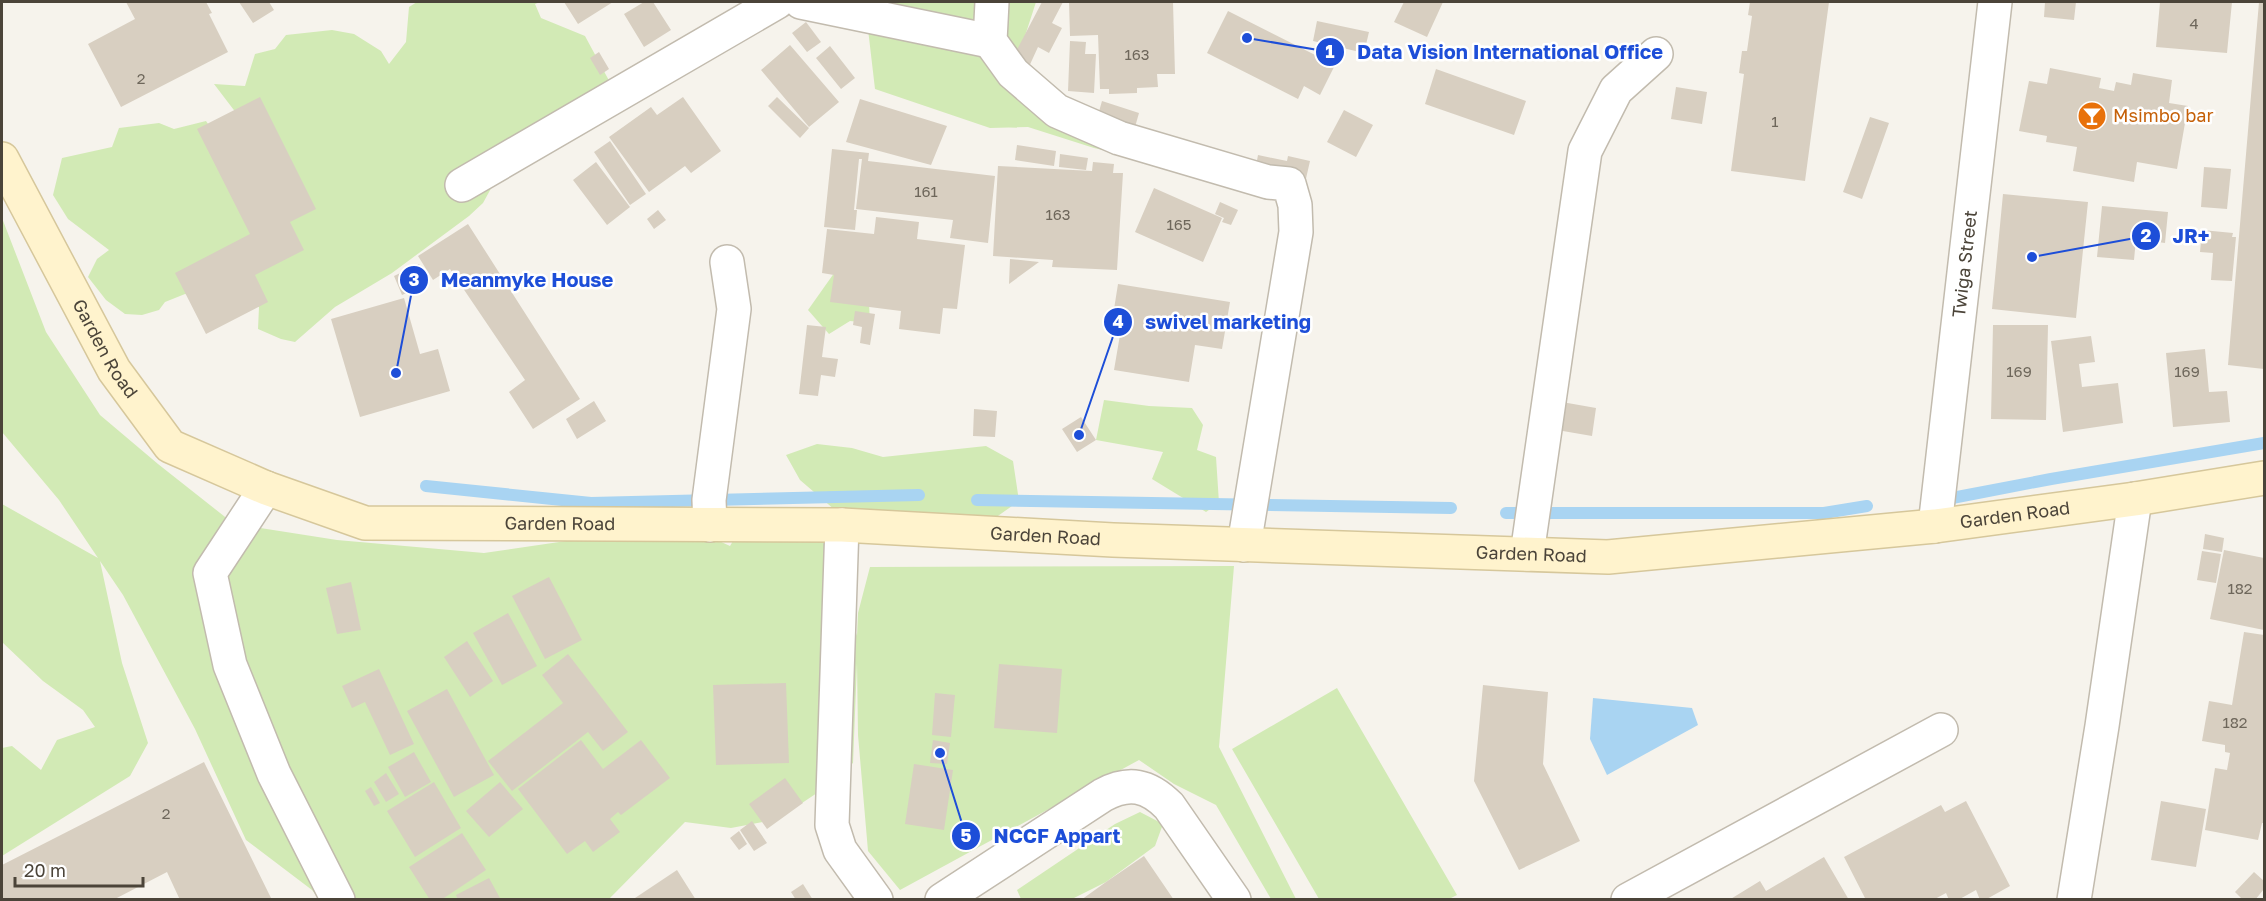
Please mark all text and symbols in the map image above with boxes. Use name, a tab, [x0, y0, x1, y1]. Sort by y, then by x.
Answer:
house number: 4	[2189, 14, 2199, 32]
callout: Data Vision International Office	[1315, 33, 1675, 71]
text: Data Vision International Office	[1357, 39, 1663, 63]
text: 1	[1325, 40, 1335, 62]
house number: 163	[1124, 45, 1150, 63]
house number: 2	[137, 69, 145, 87]
bar icon: Msimbo bar	[2076, 100, 2108, 132]
place label: Msimbo bar	[2113, 104, 2213, 126]
house number: 1	[1771, 112, 1779, 130]
house number: 161	[914, 182, 938, 200]
house number: 163	[1045, 205, 1071, 223]
street label: Twiga Street	[1947, 209, 1981, 319]
house number: 165	[1166, 215, 1192, 233]
callout: JR+	[2131, 217, 2222, 255]
text: JR+	[2173, 223, 2209, 247]
text: 2	[2141, 224, 2152, 246]
callout: Meanmyke House	[399, 261, 626, 299]
text: Meanmyke House	[441, 267, 613, 291]
text: 3	[409, 268, 420, 290]
street label: Garden Road	[68, 295, 143, 402]
callout: swivel marketing	[1103, 303, 1323, 341]
text: swivel marketing	[1145, 309, 1311, 333]
text: 4	[1112, 310, 1124, 332]
house number: 169	[2006, 362, 2032, 380]
house number: 169	[2174, 362, 2200, 380]
street label: Garden Road	[1958, 496, 2071, 533]
street label: Garden Road	[504, 512, 615, 534]
street label: Garden Road	[990, 521, 1102, 549]
street label: Garden Road	[1475, 540, 1587, 566]
house number: 182	[2227, 579, 2253, 597]
house number: 182	[2222, 713, 2248, 731]
house number: 2	[162, 804, 170, 822]
callout: NCCF Appart	[951, 817, 1132, 855]
text: NCCF Appart	[993, 823, 1121, 847]
text: 5	[961, 824, 972, 846]
scale bar	[15, 850, 142, 888]
text: 20 m	[24, 859, 66, 881]

